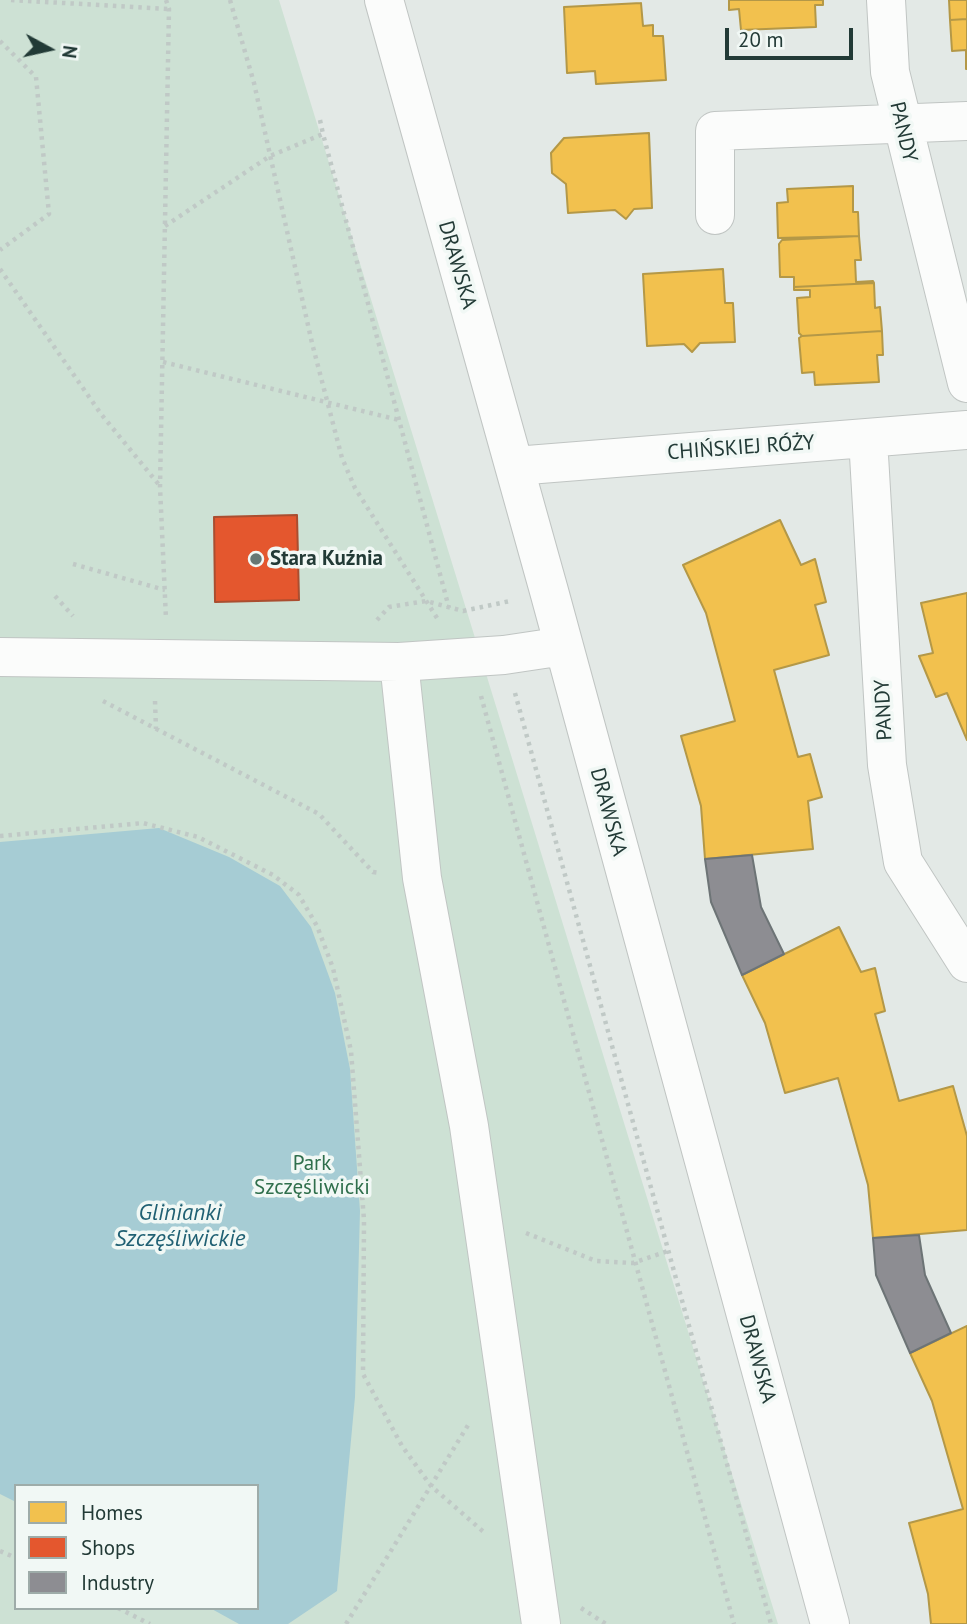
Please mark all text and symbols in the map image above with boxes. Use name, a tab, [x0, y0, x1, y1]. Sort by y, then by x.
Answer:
north arrow	[14, 14, 84, 84]
scale bar	[729, 14, 857, 58]
text: 20 m	[738, 26, 784, 53]
text: N	[57, 44, 83, 60]
street label: PANDY	[884, 99, 922, 165]
street label: DRAWSKA	[432, 218, 482, 312]
street label: CHIŃSKIEJ RÓŻY	[667, 430, 815, 466]
place label: Stara Kuźnia	[270, 546, 383, 572]
marker: Stara Kuźnia	[248, 551, 264, 567]
street label: PANDY	[870, 679, 898, 741]
street label: DRAWSKA	[584, 765, 632, 859]
park label: Park Szczęśliwicki	[254, 1151, 370, 1201]
water label: Glinianki Szczęśliwickie	[115, 1199, 245, 1253]
street label: DRAWSKA	[733, 1312, 781, 1406]
legend	[14, 1484, 259, 1610]
text: Homes	[81, 1499, 143, 1526]
text: Shops	[81, 1534, 135, 1561]
text: Industry	[81, 1569, 154, 1596]

